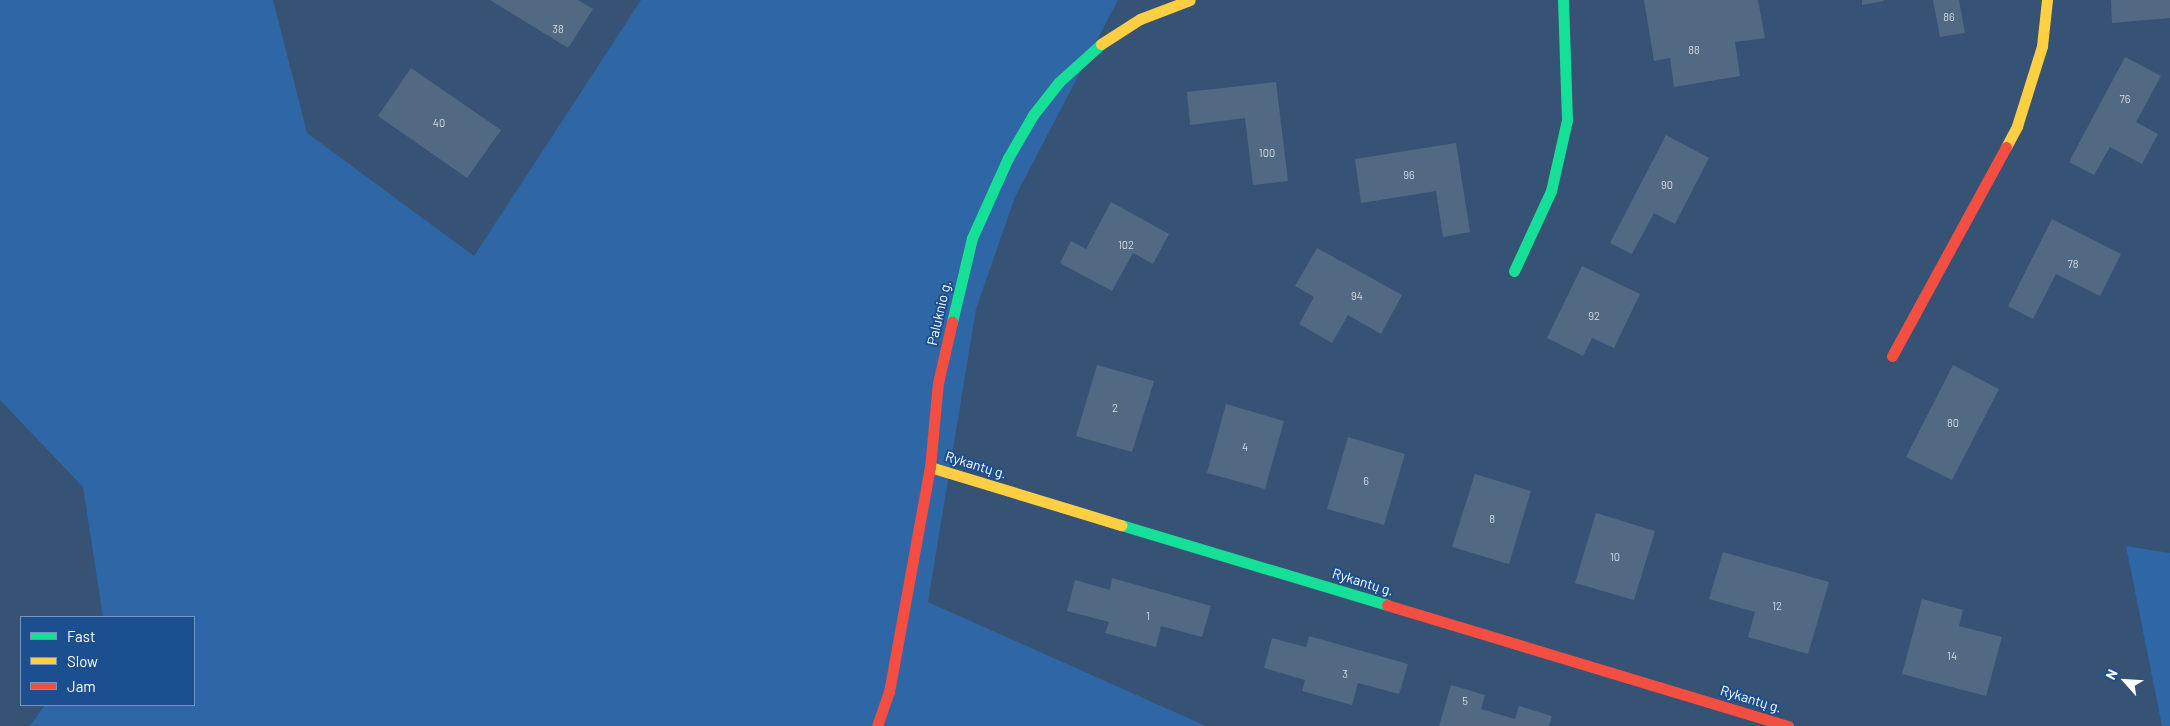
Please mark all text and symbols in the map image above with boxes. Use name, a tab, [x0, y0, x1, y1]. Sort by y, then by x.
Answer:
house number: 86	[1943, 10, 1955, 24]
house number: 38	[552, 22, 564, 36]
house number: 88	[1688, 43, 1700, 57]
house number: 76	[2120, 92, 2130, 106]
house number: 40	[433, 116, 445, 130]
house number: 100	[1259, 146, 1275, 160]
house number: 96	[1403, 168, 1415, 182]
house number: 90	[1661, 178, 1673, 192]
house number: 102	[1118, 238, 1134, 252]
house number: 78	[2068, 257, 2078, 271]
street label: Paluknio g.	[923, 279, 955, 347]
house number: 94	[1351, 289, 1363, 303]
house number: 92	[1588, 309, 1600, 323]
house number: 2	[1112, 401, 1118, 415]
house number: 80	[1947, 416, 1959, 430]
house number: 4	[1242, 440, 1248, 454]
street label: Rykantų g.	[943, 448, 1009, 482]
house number: 6	[1363, 474, 1369, 488]
house number: 8	[1489, 512, 1495, 526]
house number: 10	[1610, 550, 1620, 564]
street label: Rykantų g.	[1330, 565, 1396, 599]
house number: 12	[1772, 599, 1782, 613]
house number: 1	[1146, 609, 1150, 623]
legend	[20, 616, 195, 706]
text: Fast	[67, 627, 95, 645]
house number: 14	[1947, 649, 1957, 663]
text: Slow	[67, 652, 98, 670]
north arrow	[2100, 656, 2150, 706]
text: N	[2101, 666, 2121, 682]
house number: 3	[1342, 667, 1348, 681]
text: Jam	[67, 677, 96, 695]
street label: Rykantų g.	[1718, 682, 1784, 716]
house number: 5	[1462, 694, 1468, 708]

